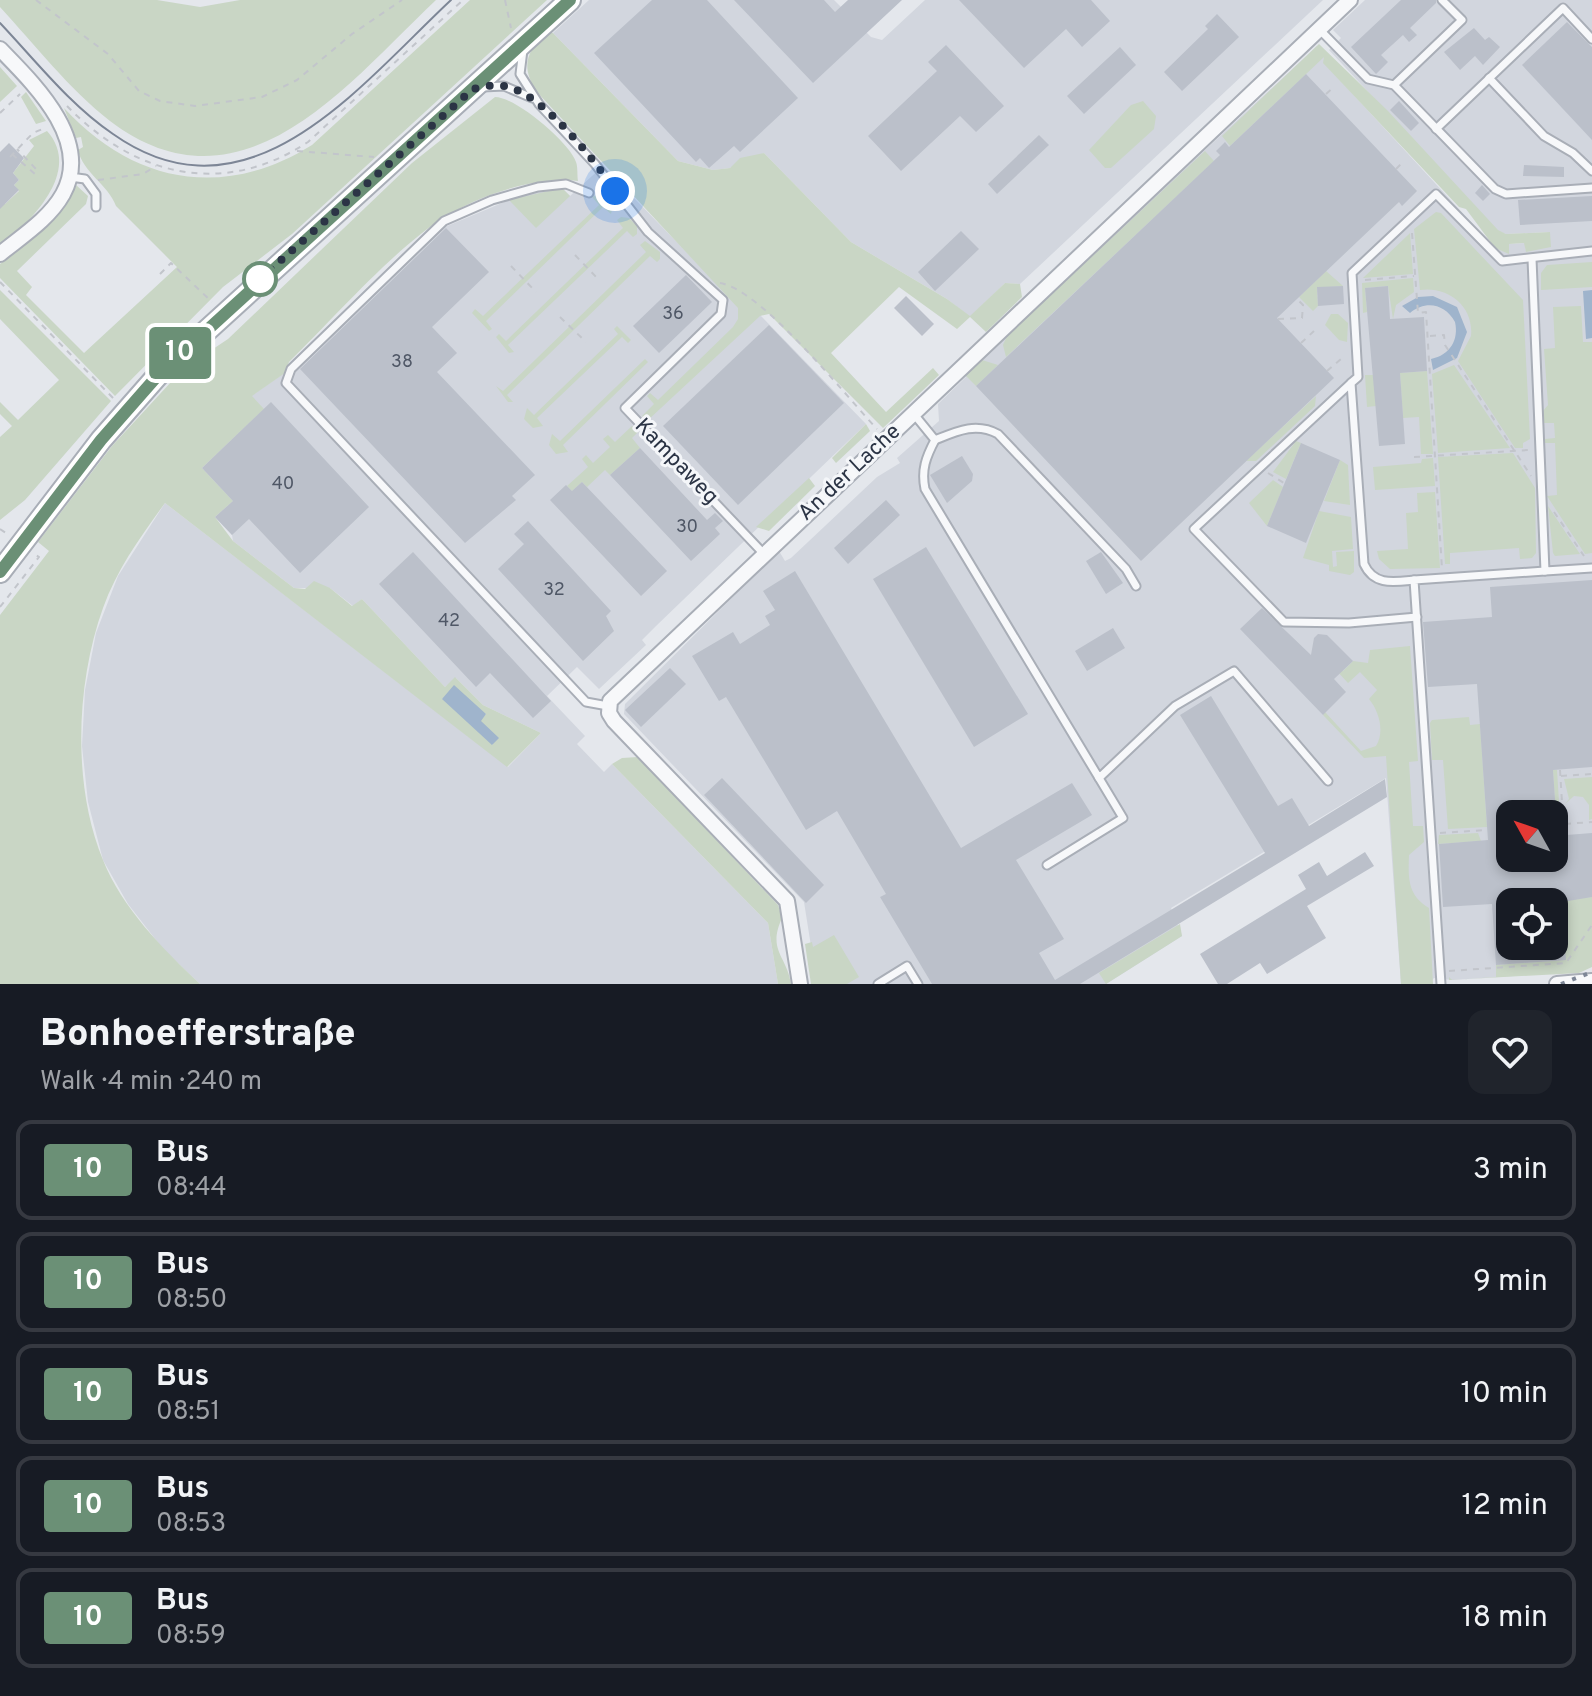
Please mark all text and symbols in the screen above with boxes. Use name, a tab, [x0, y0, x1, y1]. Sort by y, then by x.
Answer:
your location	[595, 171, 635, 211]
unlabelled marker	[243, 262, 277, 296]
house number: 36	[662, 303, 684, 326]
line badge: 10	[144, 327, 216, 379]
text: 10	[165, 335, 195, 371]
house number: 38	[391, 351, 413, 374]
street label: Kampaweg	[628, 413, 724, 511]
street label: An der Lache	[793, 419, 907, 527]
house number: 40	[272, 473, 294, 496]
house number: 30	[676, 516, 698, 539]
house number: 32	[543, 579, 565, 602]
house number: 42	[438, 610, 460, 633]
north arrow	[1496, 800, 1568, 872]
map controls	[1496, 800, 1568, 960]
button: locate	[1496, 888, 1568, 960]
button: heart	[1468, 1010, 1552, 1094]
text: Bonhoefferstraße	[40, 1011, 356, 1060]
text: Walk · 4 min · 240 m	[40, 1066, 262, 1099]
text: Bus	[156, 1135, 209, 1172]
text: 10	[73, 1152, 103, 1188]
text: 3 min	[1473, 1152, 1548, 1189]
text: 08:44	[156, 1172, 227, 1205]
text: Bus	[156, 1247, 209, 1284]
text: 10	[73, 1264, 103, 1300]
text: 9 min	[1473, 1264, 1548, 1301]
text: 08:50	[156, 1284, 227, 1317]
text: Bus	[156, 1359, 209, 1396]
text: 10	[73, 1376, 103, 1412]
text: 10 min	[1461, 1376, 1548, 1413]
text: 08:51	[156, 1396, 220, 1429]
text: Bus	[156, 1471, 209, 1508]
text: 10	[73, 1488, 103, 1524]
text: 12 min	[1461, 1488, 1548, 1525]
text: 08:53	[156, 1508, 226, 1541]
text: Bus	[156, 1583, 209, 1620]
text: 10	[73, 1600, 103, 1636]
text: 18 min	[1462, 1600, 1548, 1637]
text: 08:59	[156, 1620, 226, 1653]

